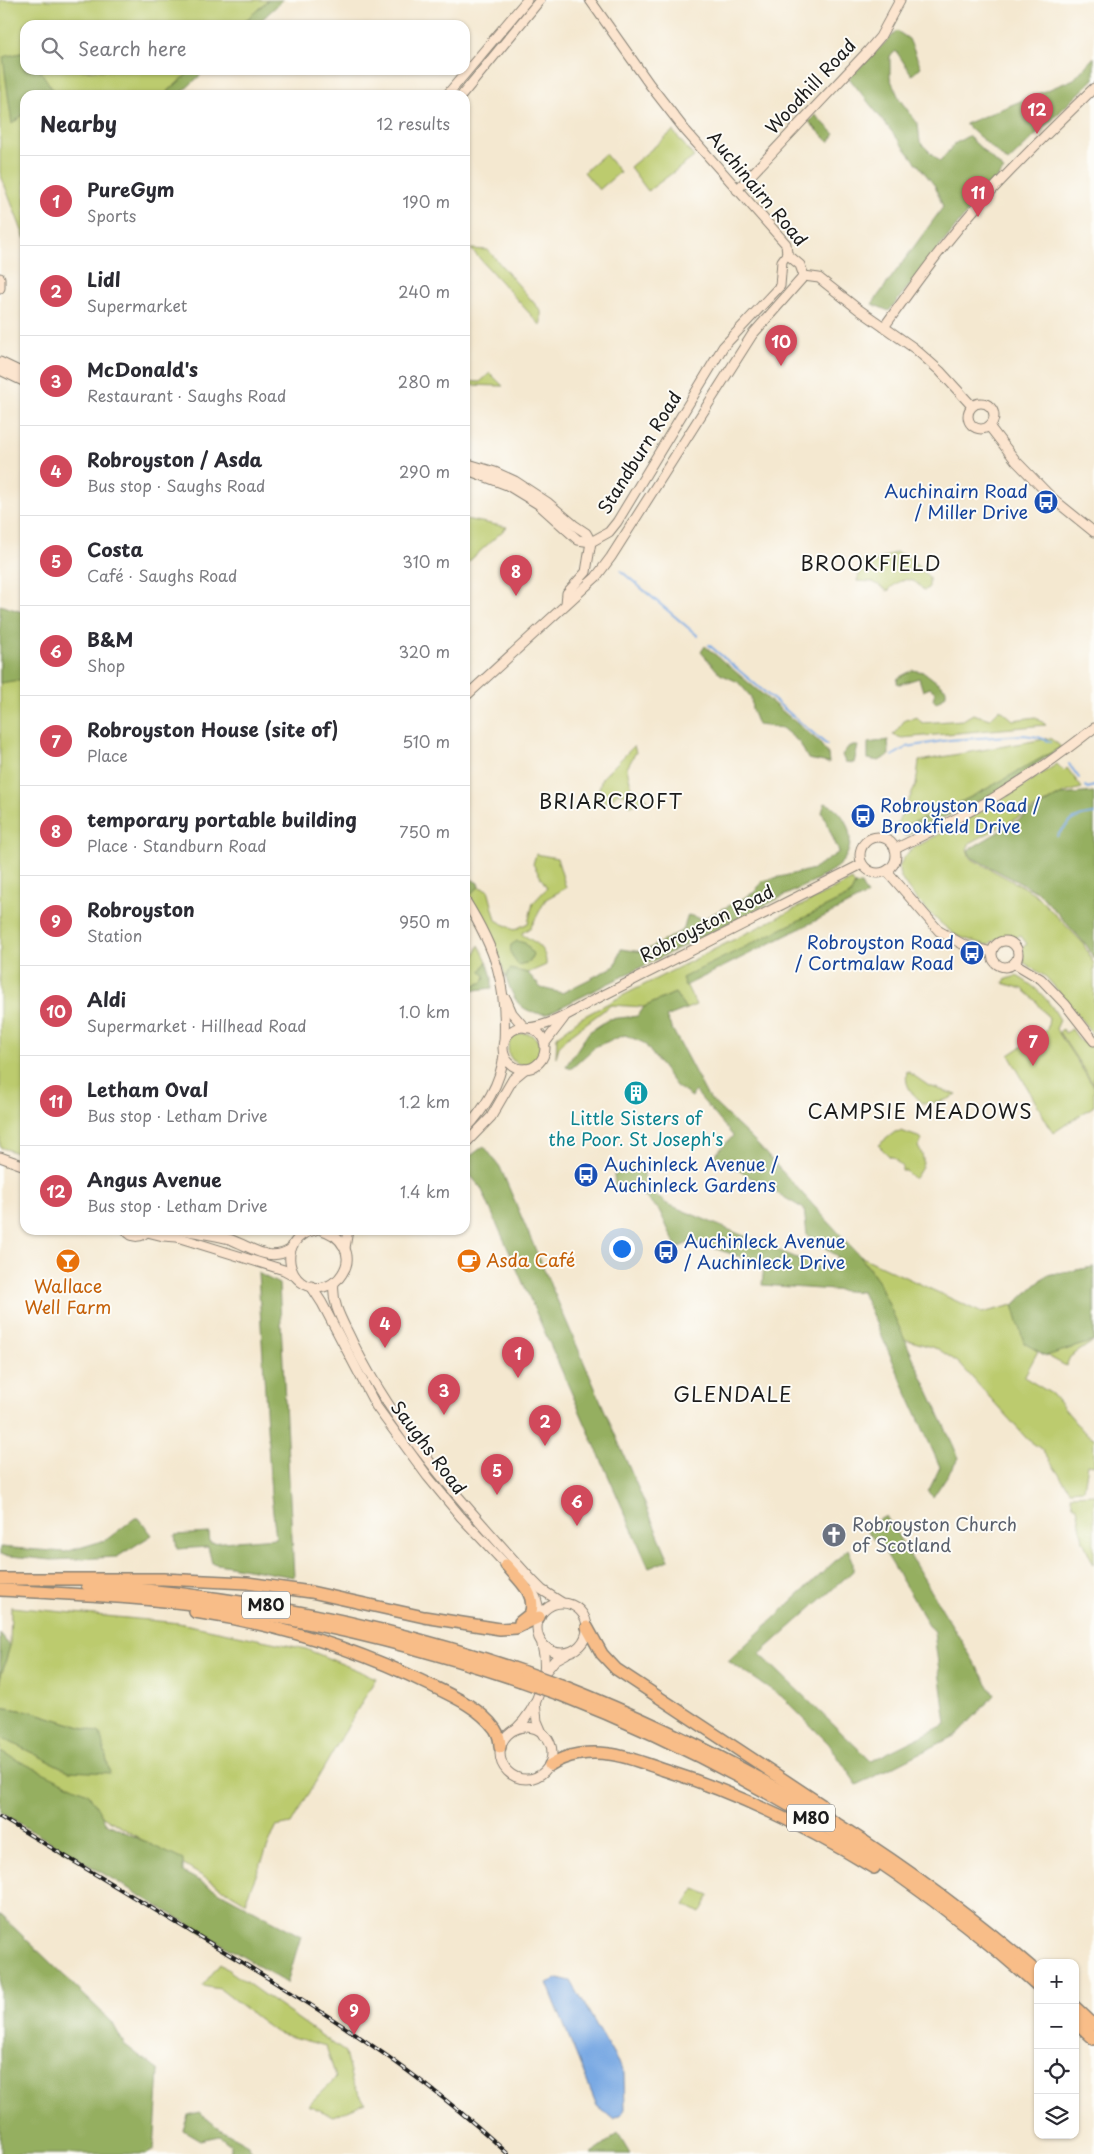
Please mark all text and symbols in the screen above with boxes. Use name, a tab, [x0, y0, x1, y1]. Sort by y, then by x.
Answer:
search box	[20, 20, 470, 75]
street label: Woodhill Road	[758, 32, 861, 140]
icon: search	[38, 34, 66, 62]
text: Search here	[78, 34, 187, 62]
pin: 12	[1021, 93, 1053, 134]
text: Nearby	[40, 107, 117, 139]
text: 12 results	[377, 111, 450, 135]
street label: Auchinairn Road	[702, 124, 815, 252]
text: PureGym	[87, 175, 175, 203]
pin: 11	[962, 176, 994, 217]
text: 1	[52, 189, 60, 213]
text: 190 m	[402, 189, 450, 213]
text: Sports	[87, 203, 136, 227]
text: Lidl	[87, 265, 121, 293]
text: 2	[50, 279, 62, 303]
text: 240 m	[398, 279, 450, 303]
text: Supermarket	[87, 293, 187, 317]
pin: 10	[765, 325, 797, 366]
text: McDonald's	[87, 355, 198, 383]
text: 3	[51, 369, 61, 393]
text: 280 m	[398, 369, 450, 393]
text: Restaurant · Saughs Road	[87, 383, 286, 407]
street label: Standburn Road	[590, 386, 687, 519]
text: Robroyston / Asda	[87, 445, 263, 473]
text: 4	[51, 459, 61, 483]
text: 290 m	[399, 459, 450, 483]
text: Bus stop · Saughs Road	[87, 473, 265, 497]
place label: Auchinairn Road / Miller Drive	[884, 477, 1028, 525]
bus stop icon: Auchinairn Road / Miller Drive	[1033, 489, 1059, 515]
text: Costa	[87, 535, 143, 563]
district label: BROOKFIELD	[800, 548, 942, 578]
text: 5	[51, 549, 61, 573]
text: 310 m	[402, 549, 450, 573]
pin: 8	[500, 555, 532, 596]
text: Café · Saughs Road	[87, 563, 237, 587]
text: B&M	[87, 625, 133, 653]
text: 6	[50, 639, 62, 663]
text: 320 m	[399, 639, 450, 663]
text: Shop	[87, 653, 125, 677]
text: Robroyston House (site of)	[87, 715, 338, 743]
text: 7	[51, 729, 61, 753]
text: 510 m	[402, 729, 450, 753]
text: Place	[87, 743, 128, 767]
district label: BRIARCROFT	[539, 786, 683, 816]
place label: Robroyston Road / Brookfield Drive	[880, 791, 1041, 839]
bus stop icon: Robroyston Road / Brookfield Drive	[850, 803, 876, 829]
text: temporary portable building	[87, 805, 357, 833]
text: 8	[51, 819, 61, 843]
text: 750 m	[399, 819, 450, 843]
text: Place · Standburn Road	[87, 833, 267, 857]
street label: Robroyston Road	[635, 877, 778, 968]
text: Robroyston	[87, 895, 195, 923]
text: 9	[51, 909, 61, 933]
text: 950 m	[399, 909, 450, 933]
text: Station	[87, 923, 142, 947]
place label: Robroyston Road / Cortmalaw Road	[795, 928, 954, 976]
bus stop icon: Robroyston Road / Cortmalaw Road	[959, 940, 985, 966]
text: Aldi	[87, 985, 126, 1013]
text: 10	[46, 999, 66, 1023]
text: 1.0 km	[399, 999, 450, 1023]
text: Supermarket · Hillhead Road	[87, 1013, 307, 1037]
pin: 7	[1017, 1025, 1049, 1066]
text: Letham Oval	[87, 1075, 208, 1103]
building icon: Little Sisters of the Poor. St Joseph's	[623, 1080, 649, 1106]
text: 11	[49, 1089, 63, 1113]
text: 1.2 km	[399, 1089, 450, 1113]
district label: CAMPSIE MEADOWS	[807, 1096, 1033, 1126]
text: Bus stop · Letham Drive	[87, 1103, 268, 1127]
place label: Little Sisters of the Poor. St Joseph's	[549, 1104, 723, 1152]
place label: Auchinleck Avenue / Auchinleck Gardens	[604, 1150, 779, 1198]
bus stop icon: Auchinleck Avenue / Auchinleck Gardens	[573, 1162, 599, 1188]
text: Angus Avenue	[87, 1165, 222, 1193]
text: 12	[47, 1179, 65, 1203]
text: 1.4 km	[400, 1179, 450, 1203]
text: Bus stop · Letham Drive	[87, 1193, 268, 1217]
place label: Auchinleck Avenue / Auchinleck Drive	[684, 1227, 846, 1275]
your location	[609, 1236, 635, 1262]
bus stop icon: Auchinleck Avenue / Auchinleck Drive	[653, 1239, 679, 1265]
place label: Asda Café	[486, 1246, 575, 1273]
bar icon: Wallace Well Farm	[55, 1248, 81, 1274]
cafe icon: Asda Café	[456, 1248, 482, 1274]
place label: Wallace Well Farm	[25, 1272, 111, 1320]
pin: 4	[369, 1307, 401, 1348]
pin: 1	[502, 1337, 534, 1378]
pin: 3	[428, 1374, 460, 1415]
district label: GLENDALE	[673, 1379, 793, 1409]
street label: Saughs Road	[385, 1394, 474, 1500]
pin: 2	[529, 1405, 561, 1446]
pin: 5	[481, 1454, 513, 1495]
pin: 6	[561, 1485, 593, 1526]
place label: Robroyston Church of Scotland	[852, 1510, 1017, 1558]
church icon: Robroyston Church of Scotland	[821, 1522, 847, 1548]
road number: M80	[242, 1592, 290, 1618]
road number: M80	[787, 1805, 835, 1832]
map controls	[1034, 1959, 1079, 2139]
button: +	[1034, 1959, 1079, 2004]
pin: 9	[338, 1994, 370, 2035]
button: −	[1034, 2004, 1079, 2049]
button: locate	[1034, 2049, 1079, 2094]
button: layers	[1034, 2094, 1079, 2139]

